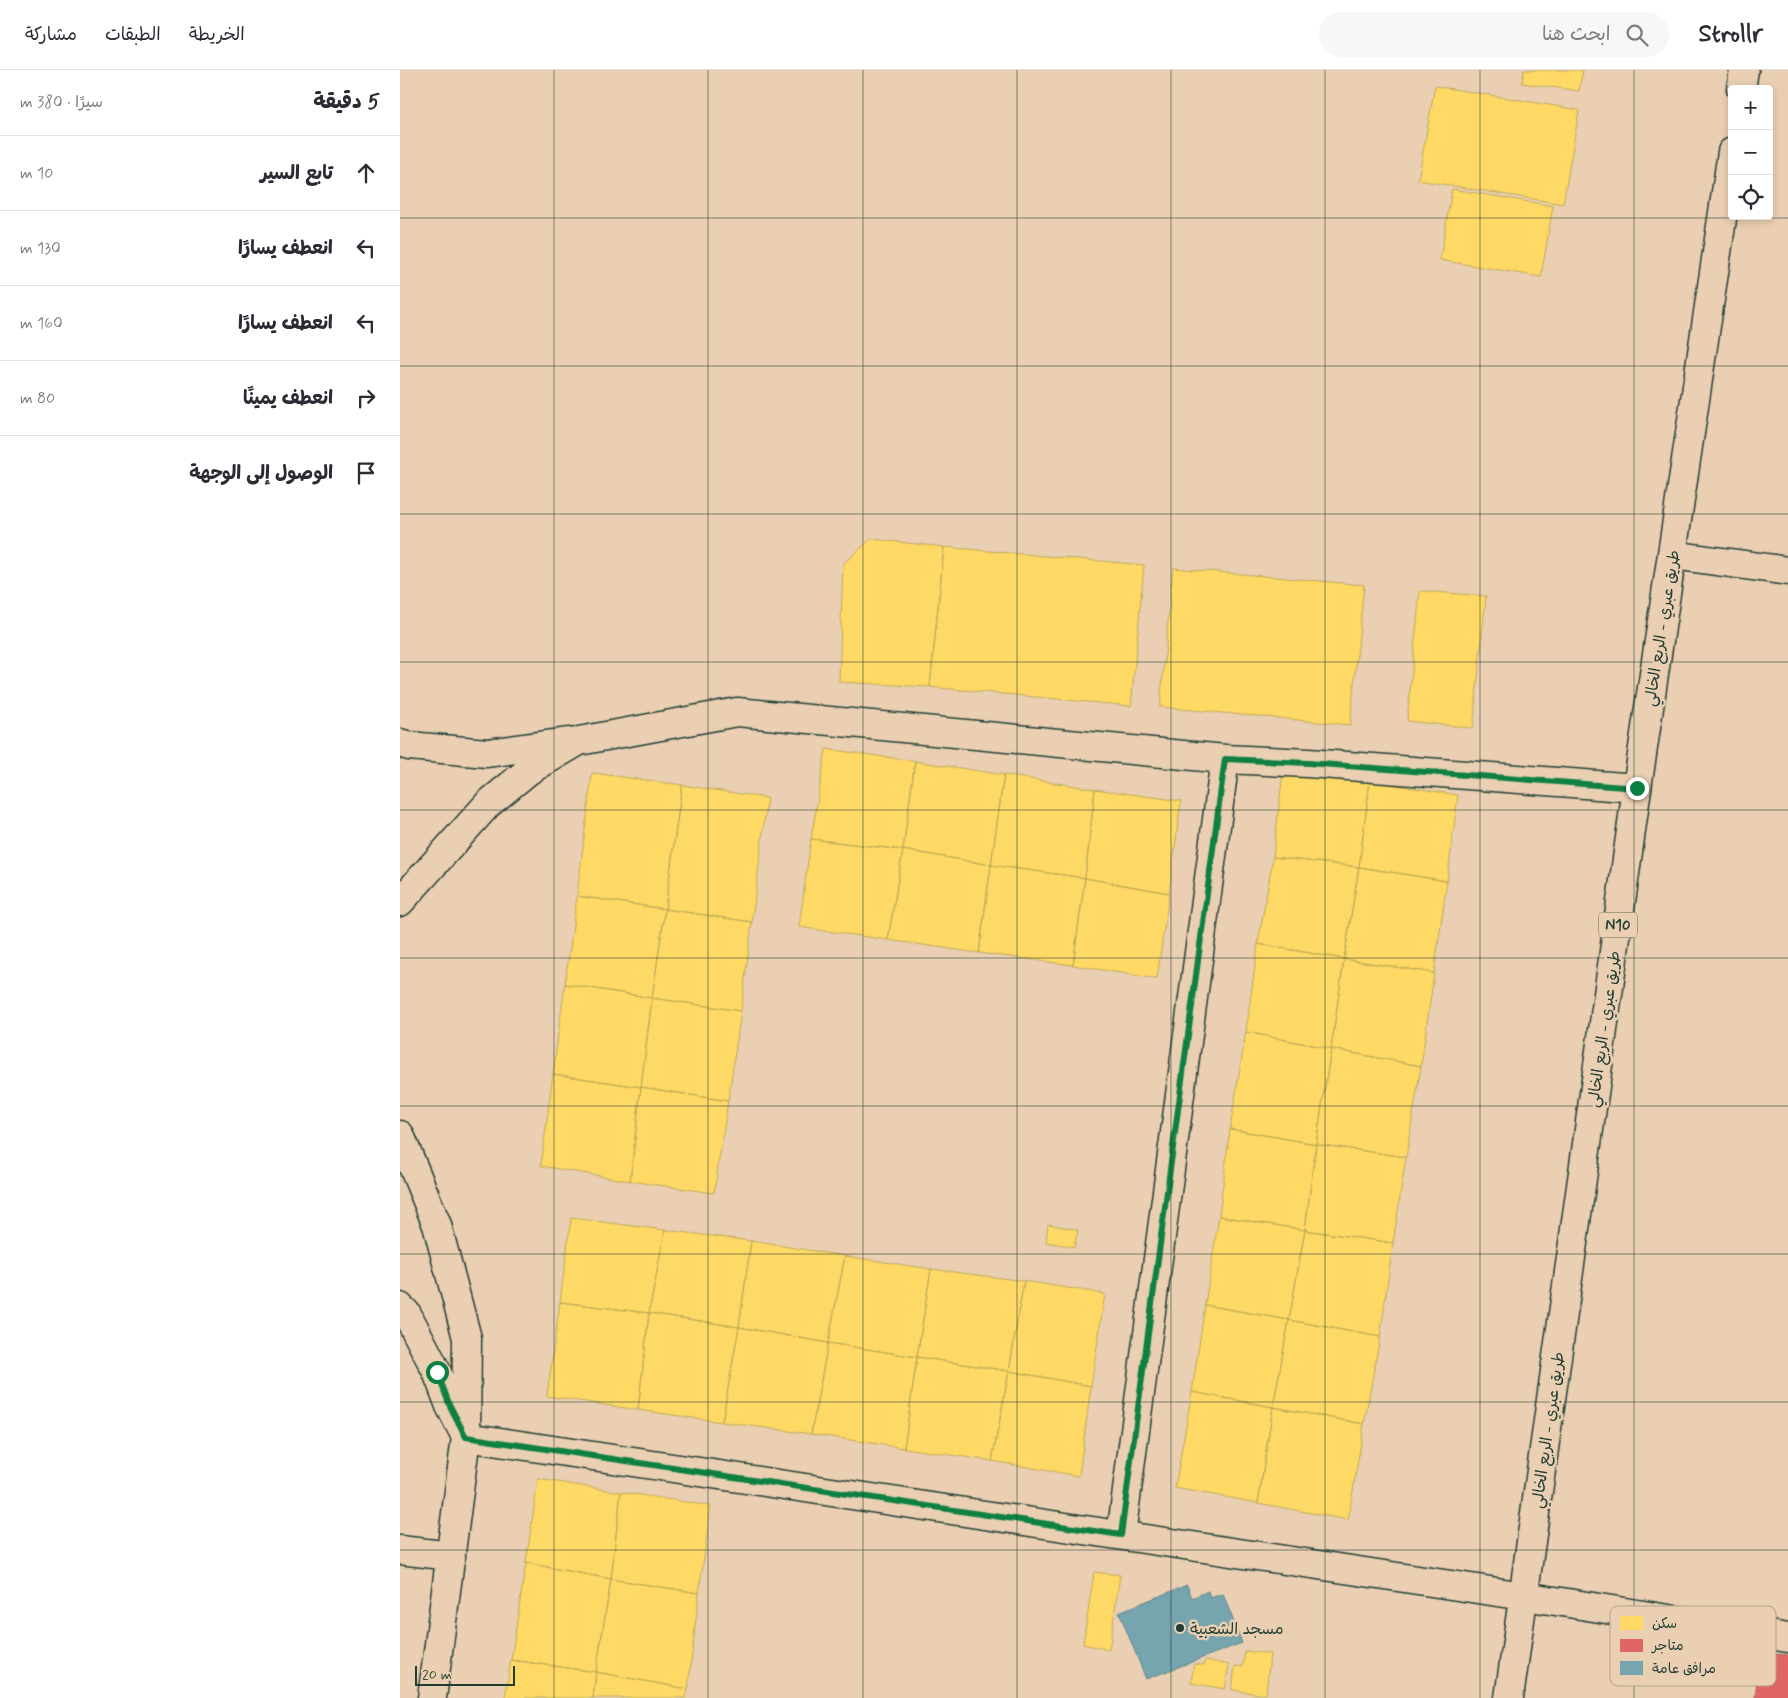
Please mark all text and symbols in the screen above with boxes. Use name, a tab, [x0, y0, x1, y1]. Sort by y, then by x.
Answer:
search box	[1319, 12, 1669, 57]
text: Strollr	[1699, 19, 1763, 50]
icon: search	[1623, 21, 1651, 49]
text: ابحث هنا	[1542, 22, 1611, 47]
text: مشاركة	[25, 23, 77, 47]
text: الطبقات	[105, 23, 161, 47]
text: الخريطة	[189, 23, 245, 47]
map controls	[1728, 85, 1773, 220]
button: +	[1728, 85, 1773, 130]
text: 5 دقيقة	[313, 88, 380, 116]
text: سيرًا · 380 m	[20, 92, 103, 113]
button: −	[1728, 130, 1773, 175]
icon: ahead	[352, 159, 380, 187]
text: تابع السير	[260, 161, 333, 186]
text: 10 m	[20, 163, 53, 184]
button: locate	[1728, 175, 1773, 220]
icon: left	[352, 234, 380, 262]
text: انعطف يسارًا	[238, 236, 333, 261]
text: 130 m	[20, 238, 61, 259]
icon: left	[352, 309, 380, 337]
text: انعطف يسارًا	[238, 311, 333, 336]
text: 160 m	[20, 313, 63, 334]
icon: right	[352, 384, 380, 412]
text: انعطف يمينًا	[243, 386, 333, 411]
text: 80 m	[20, 388, 55, 409]
icon: arrive	[352, 459, 380, 487]
text: الوصول إلى الوجهة	[189, 461, 333, 486]
street label: طريق عبري - الربع الخالي	[1640, 549, 1688, 708]
route end	[1626, 777, 1649, 800]
road number: N10	[1599, 912, 1637, 938]
street label: طريق عبري - الربع الخالي	[1583, 950, 1629, 1109]
street label: طريق عبري - الربع الخالي	[1527, 1351, 1573, 1510]
route start	[426, 1361, 449, 1384]
legend	[1610, 1606, 1776, 1686]
text: سكن	[1652, 1615, 1677, 1633]
place label: مسجد الشعبية	[1190, 1619, 1284, 1640]
marker: مسجد الشعبية	[1174, 1622, 1186, 1634]
text: متاجر	[1651, 1637, 1684, 1655]
text: مرافق عامة	[1652, 1660, 1716, 1678]
scale bar	[415, 1663, 515, 1686]
text: 20 m	[422, 1666, 452, 1684]

